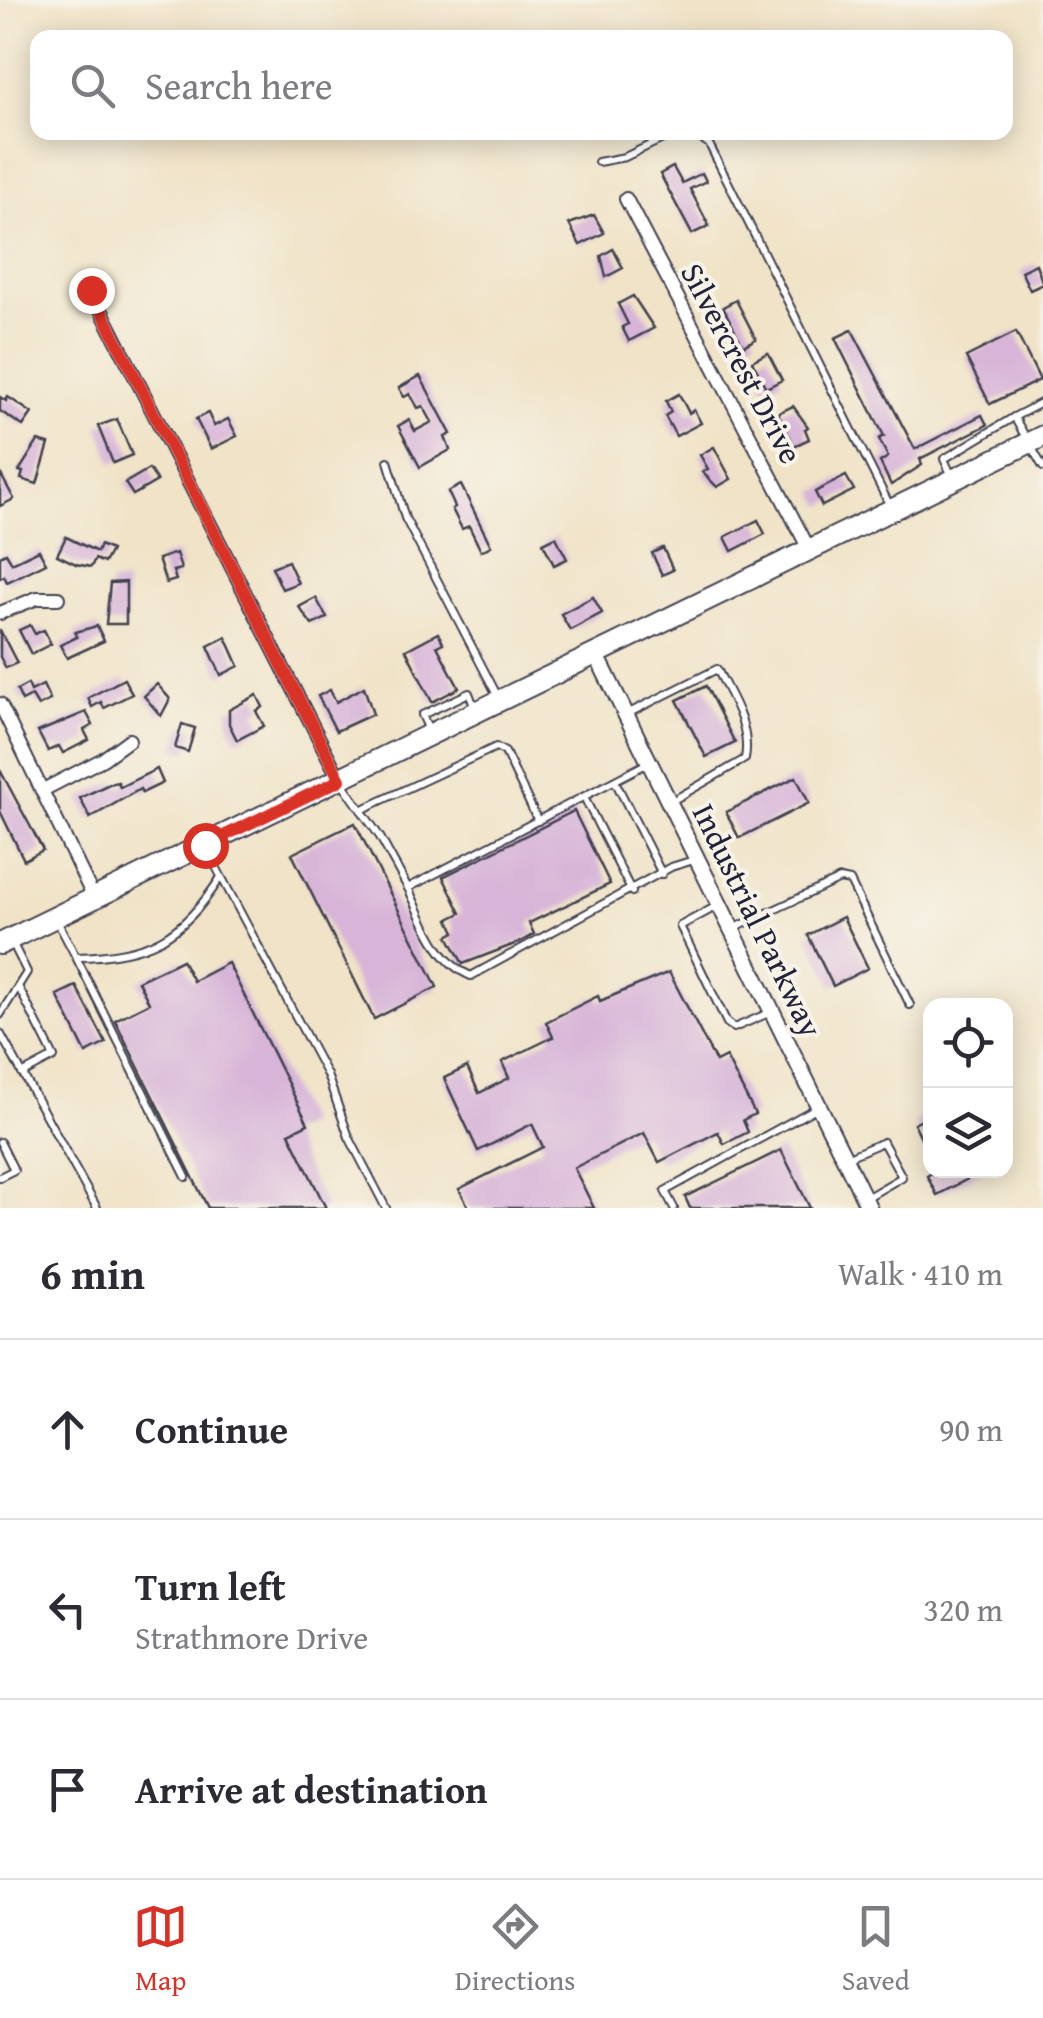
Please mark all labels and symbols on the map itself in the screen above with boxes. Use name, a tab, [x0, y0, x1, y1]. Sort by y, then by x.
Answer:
street label: Silvercrest Drive	[669, 254, 815, 472]
route end	[69, 268, 115, 314]
street label: Industrial Parkway	[681, 795, 835, 1045]
route start	[183, 823, 229, 869]

